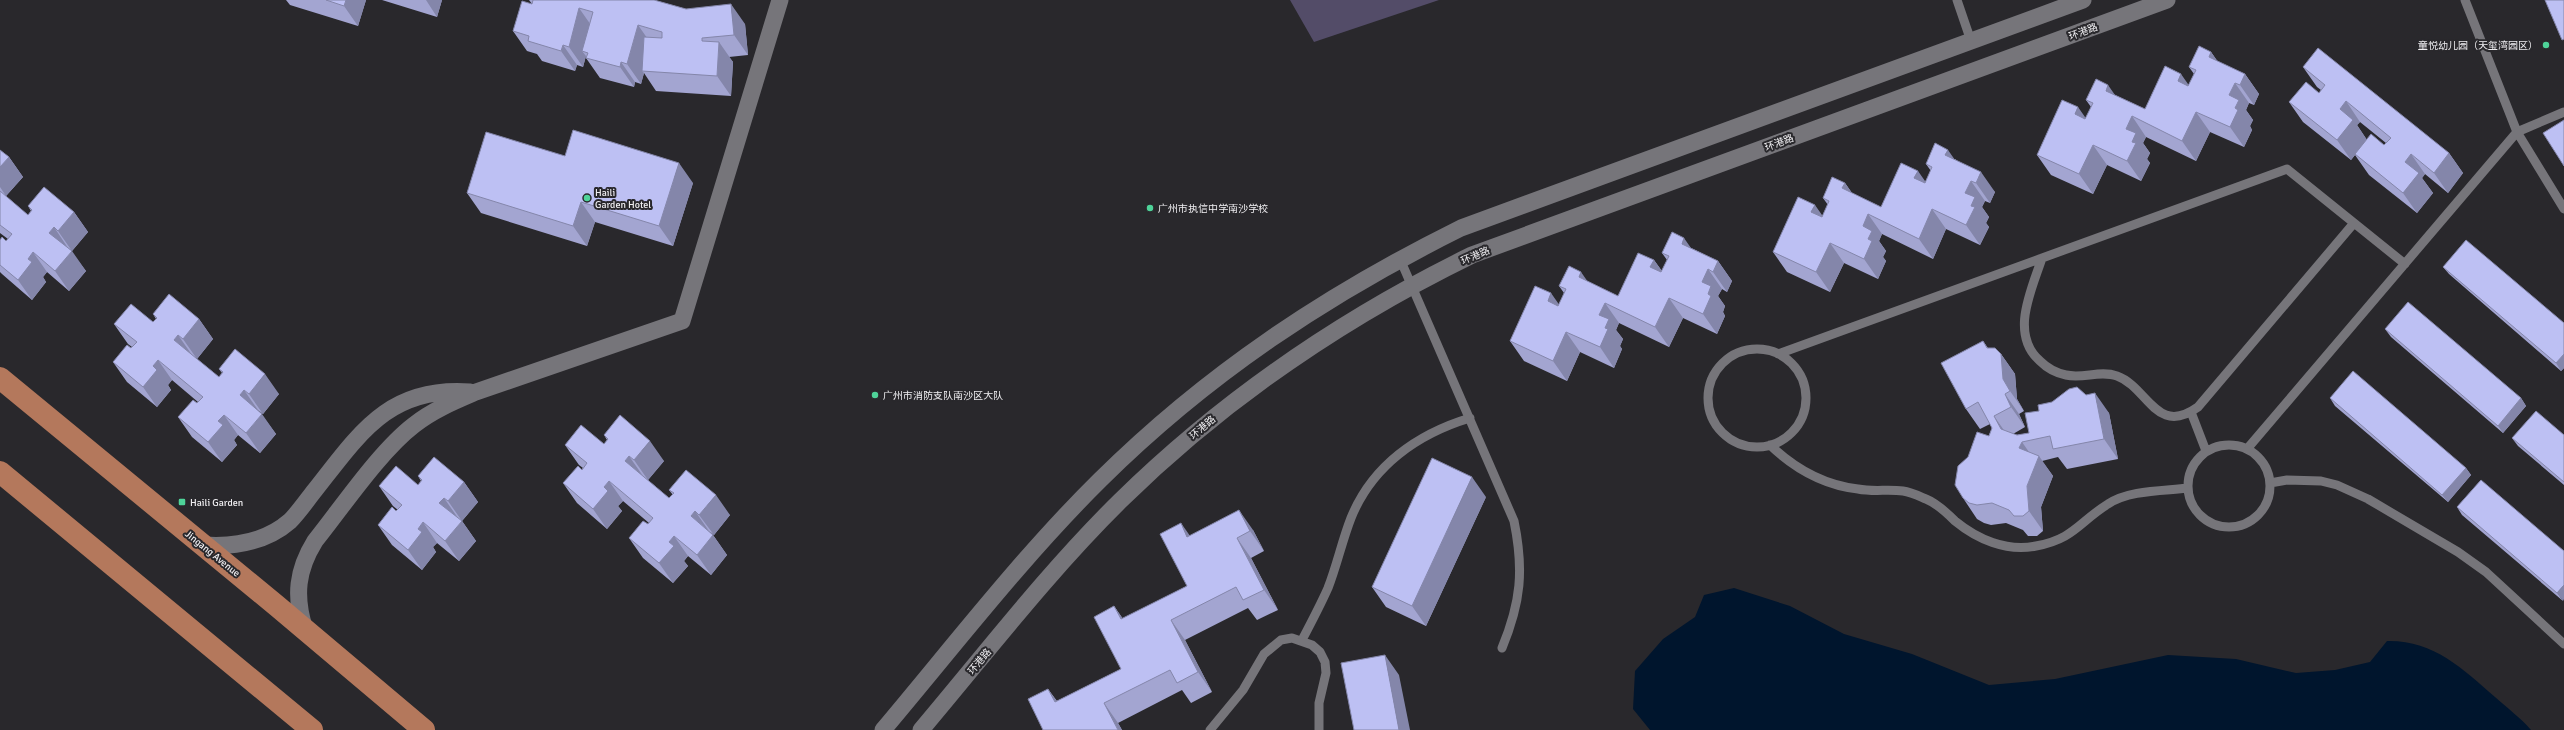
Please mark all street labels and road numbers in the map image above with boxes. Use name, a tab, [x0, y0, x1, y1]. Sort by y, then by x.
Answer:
street label: 环港路	[2067, 21, 2099, 43]
street label: 环港路	[1763, 132, 1795, 154]
street label: 环港路	[1459, 245, 1492, 267]
street label: 环港路	[1187, 414, 1218, 442]
street label: Jingang Avenue	[182, 528, 242, 580]
street label: 环港路	[966, 646, 994, 677]

